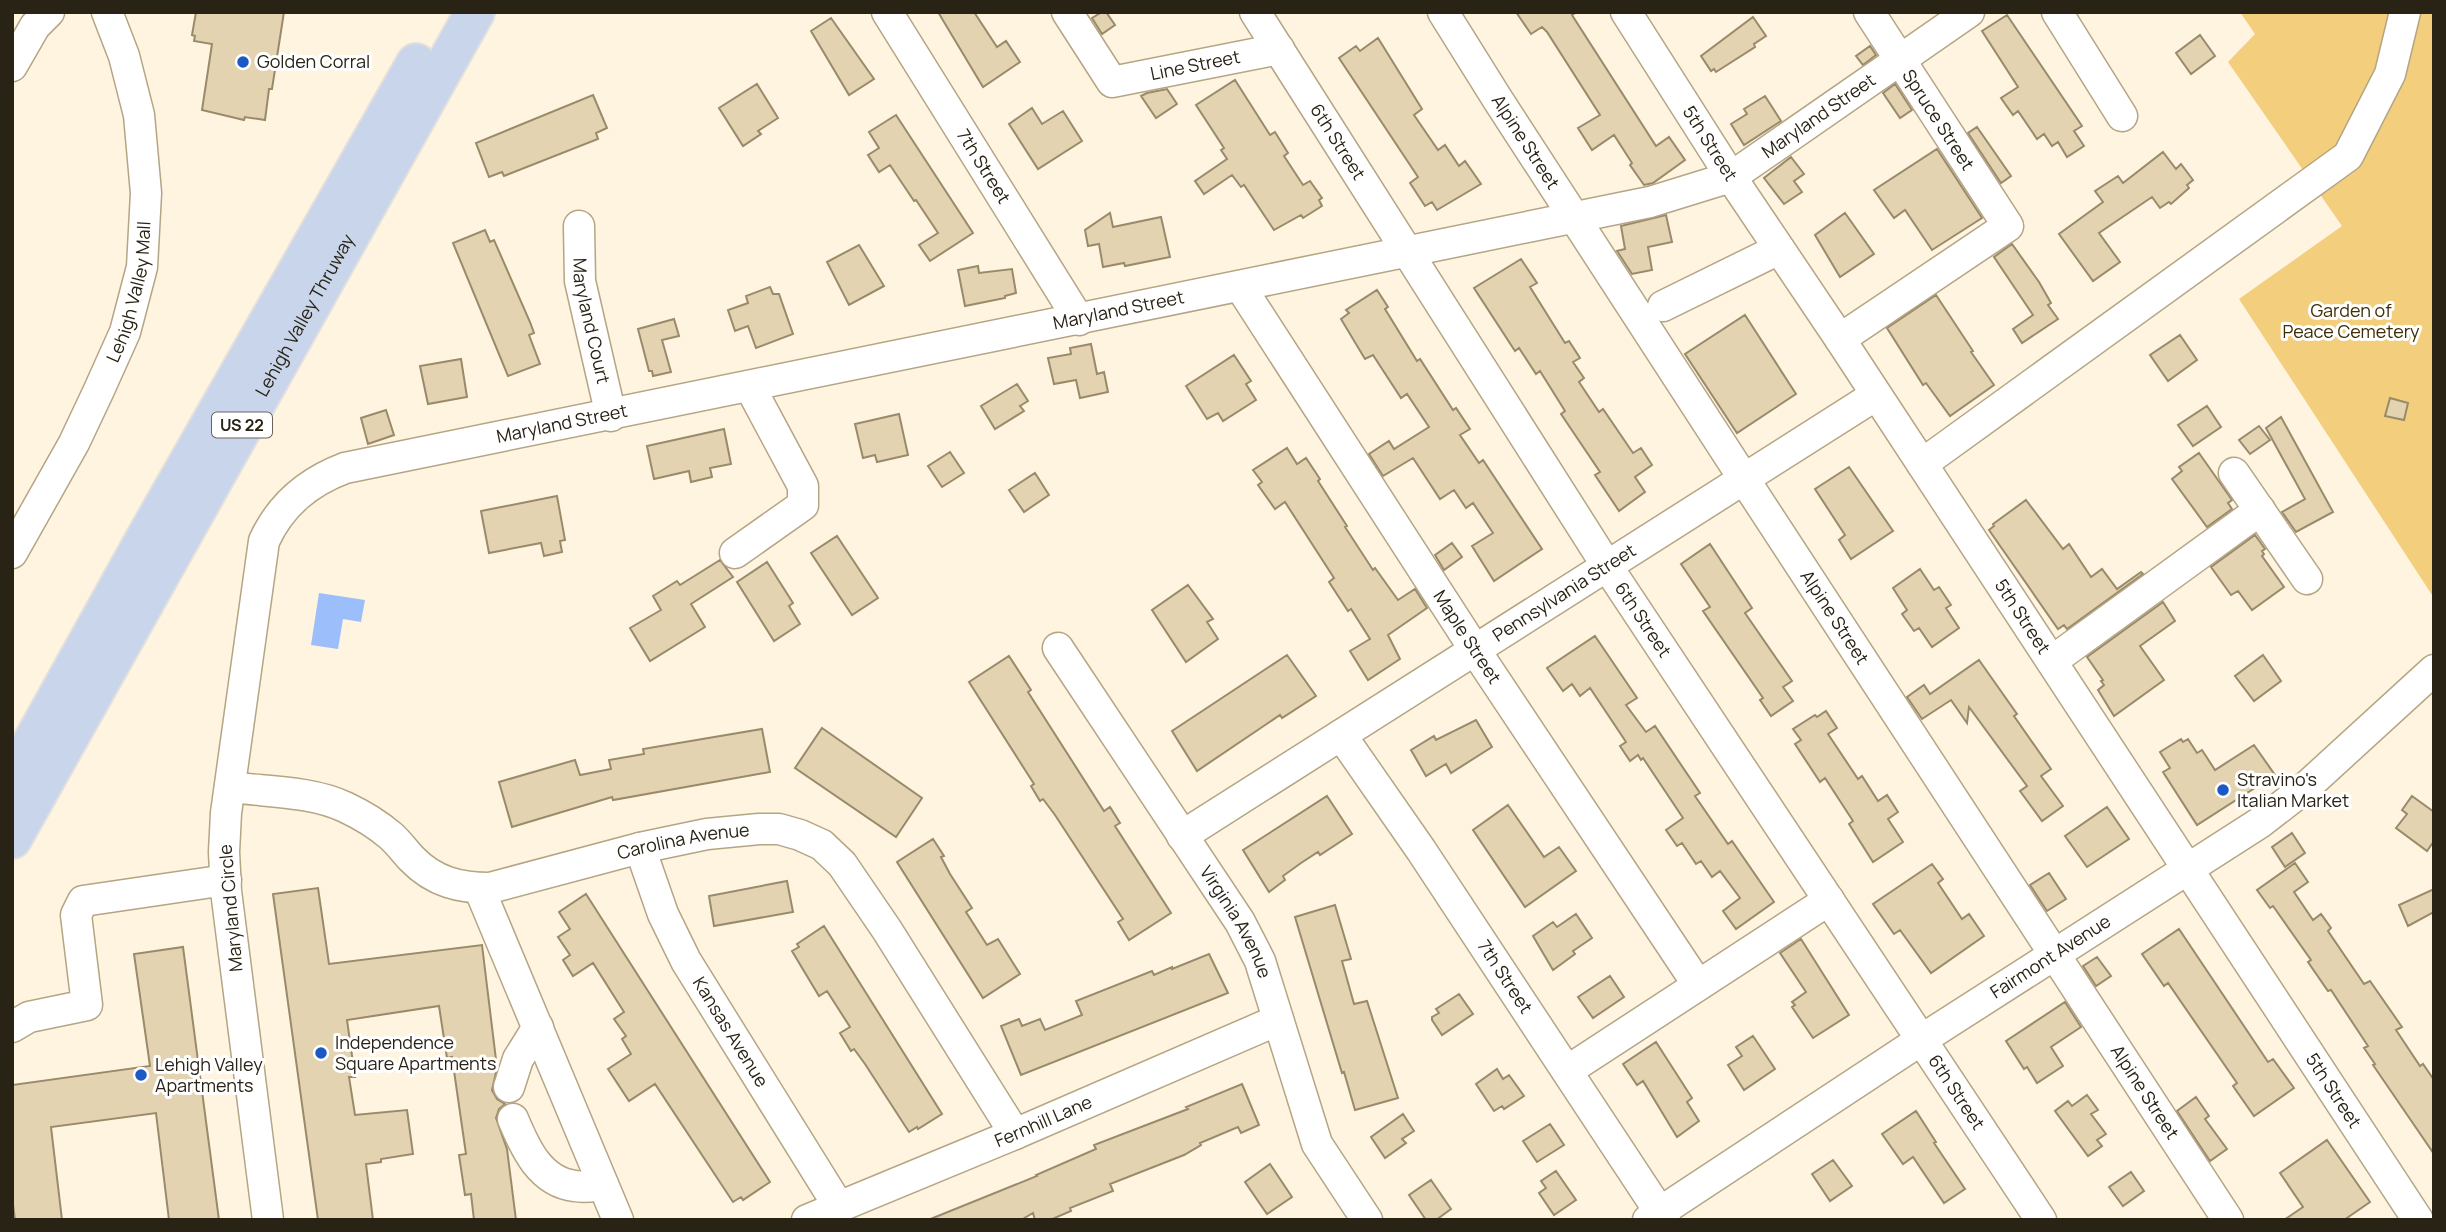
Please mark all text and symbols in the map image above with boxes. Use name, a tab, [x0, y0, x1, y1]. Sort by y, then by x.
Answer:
street label: Line Street	[1148, 44, 1242, 85]
place label: Golden Corral	[257, 49, 370, 73]
marker: Golden Corral	[235, 54, 251, 70]
street label: Spruce Street	[1897, 64, 1980, 174]
street label: Maryland Street	[1757, 68, 1880, 163]
street label: Alpine Street	[1487, 90, 1566, 193]
street label: 6th Street	[1305, 99, 1372, 184]
street label: 5th Street	[1678, 101, 1743, 185]
street label: 7th Street	[952, 124, 1016, 208]
street label: Lehigh Valley Mall	[100, 220, 155, 366]
street label: Lehigh Valley Thruway	[249, 229, 360, 400]
street label: Maryland Court	[569, 258, 616, 386]
street label: Maryland Street	[1051, 284, 1186, 334]
park label: Garden of Peace Cemetery	[2282, 298, 2420, 343]
street label: Maryland Street	[494, 398, 629, 448]
road number: US 22	[212, 412, 272, 438]
street label: Pennsylvania Street	[1488, 538, 1640, 647]
street label: Alpine Street	[1796, 565, 1875, 669]
street label: 5th Street	[1990, 574, 2056, 658]
street label: 6th Street	[1610, 577, 1677, 662]
street label: Maple Street	[1428, 585, 1507, 688]
place label: Stravino's Italian Market	[2237, 767, 2349, 812]
marker: Stravino's Italian Market	[2215, 782, 2231, 798]
street label: Carolina Avenue	[614, 817, 751, 865]
street label: Maryland Circle	[212, 843, 248, 973]
street label: Virginia Avenue	[1195, 861, 1278, 981]
street label: Fairmont Avenue	[1985, 909, 2115, 1004]
street label: 7th Street	[1472, 935, 1538, 1018]
street label: Kansas Avenue	[688, 972, 774, 1091]
place label: Independence Square Apartments	[335, 1030, 496, 1075]
street label: Alpine Street	[2106, 1040, 2185, 1143]
marker: Independence Square Apartments	[313, 1045, 329, 1061]
street label: 5th Street	[2301, 1048, 2367, 1132]
street label: 6th Street	[1923, 1049, 1991, 1134]
place label: Lehigh Valley Apartments	[155, 1052, 263, 1097]
marker: Lehigh Valley Apartments	[133, 1067, 149, 1083]
street label: Fernhill Lane	[991, 1089, 1095, 1152]

